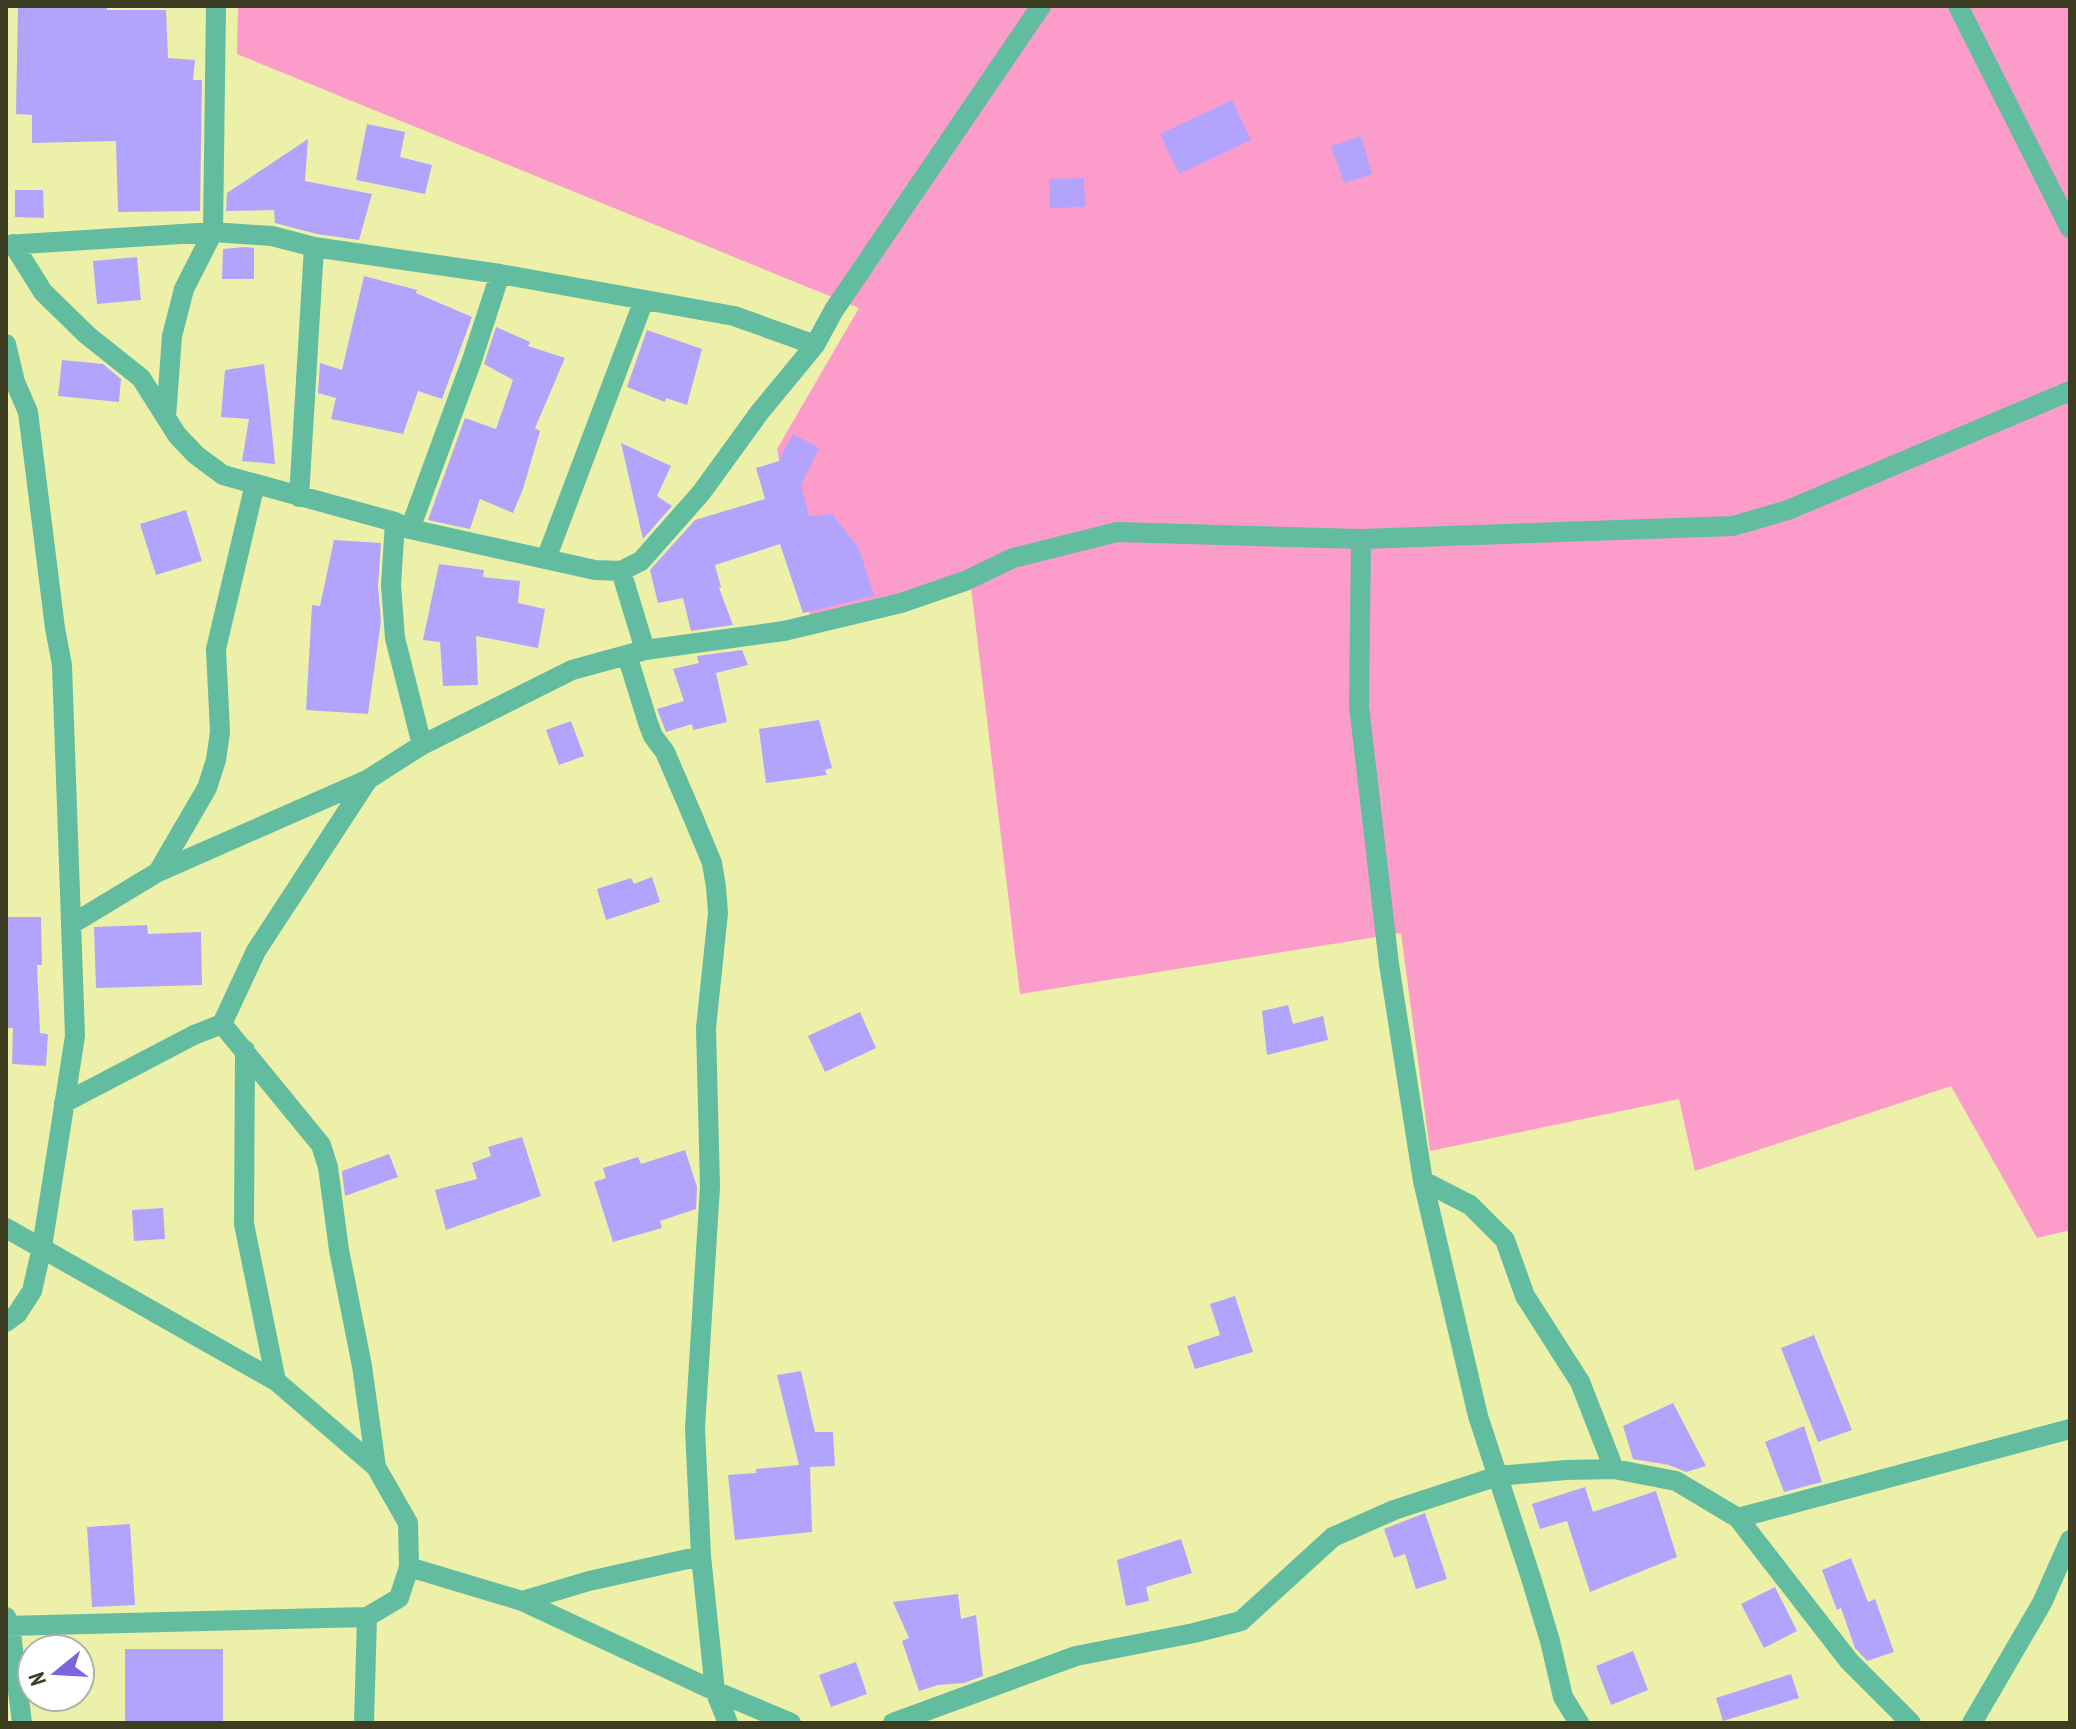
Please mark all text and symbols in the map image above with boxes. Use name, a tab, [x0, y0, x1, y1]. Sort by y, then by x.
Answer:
north arrow	[16, 1633, 96, 1713]
text: N	[22, 1669, 52, 1689]

